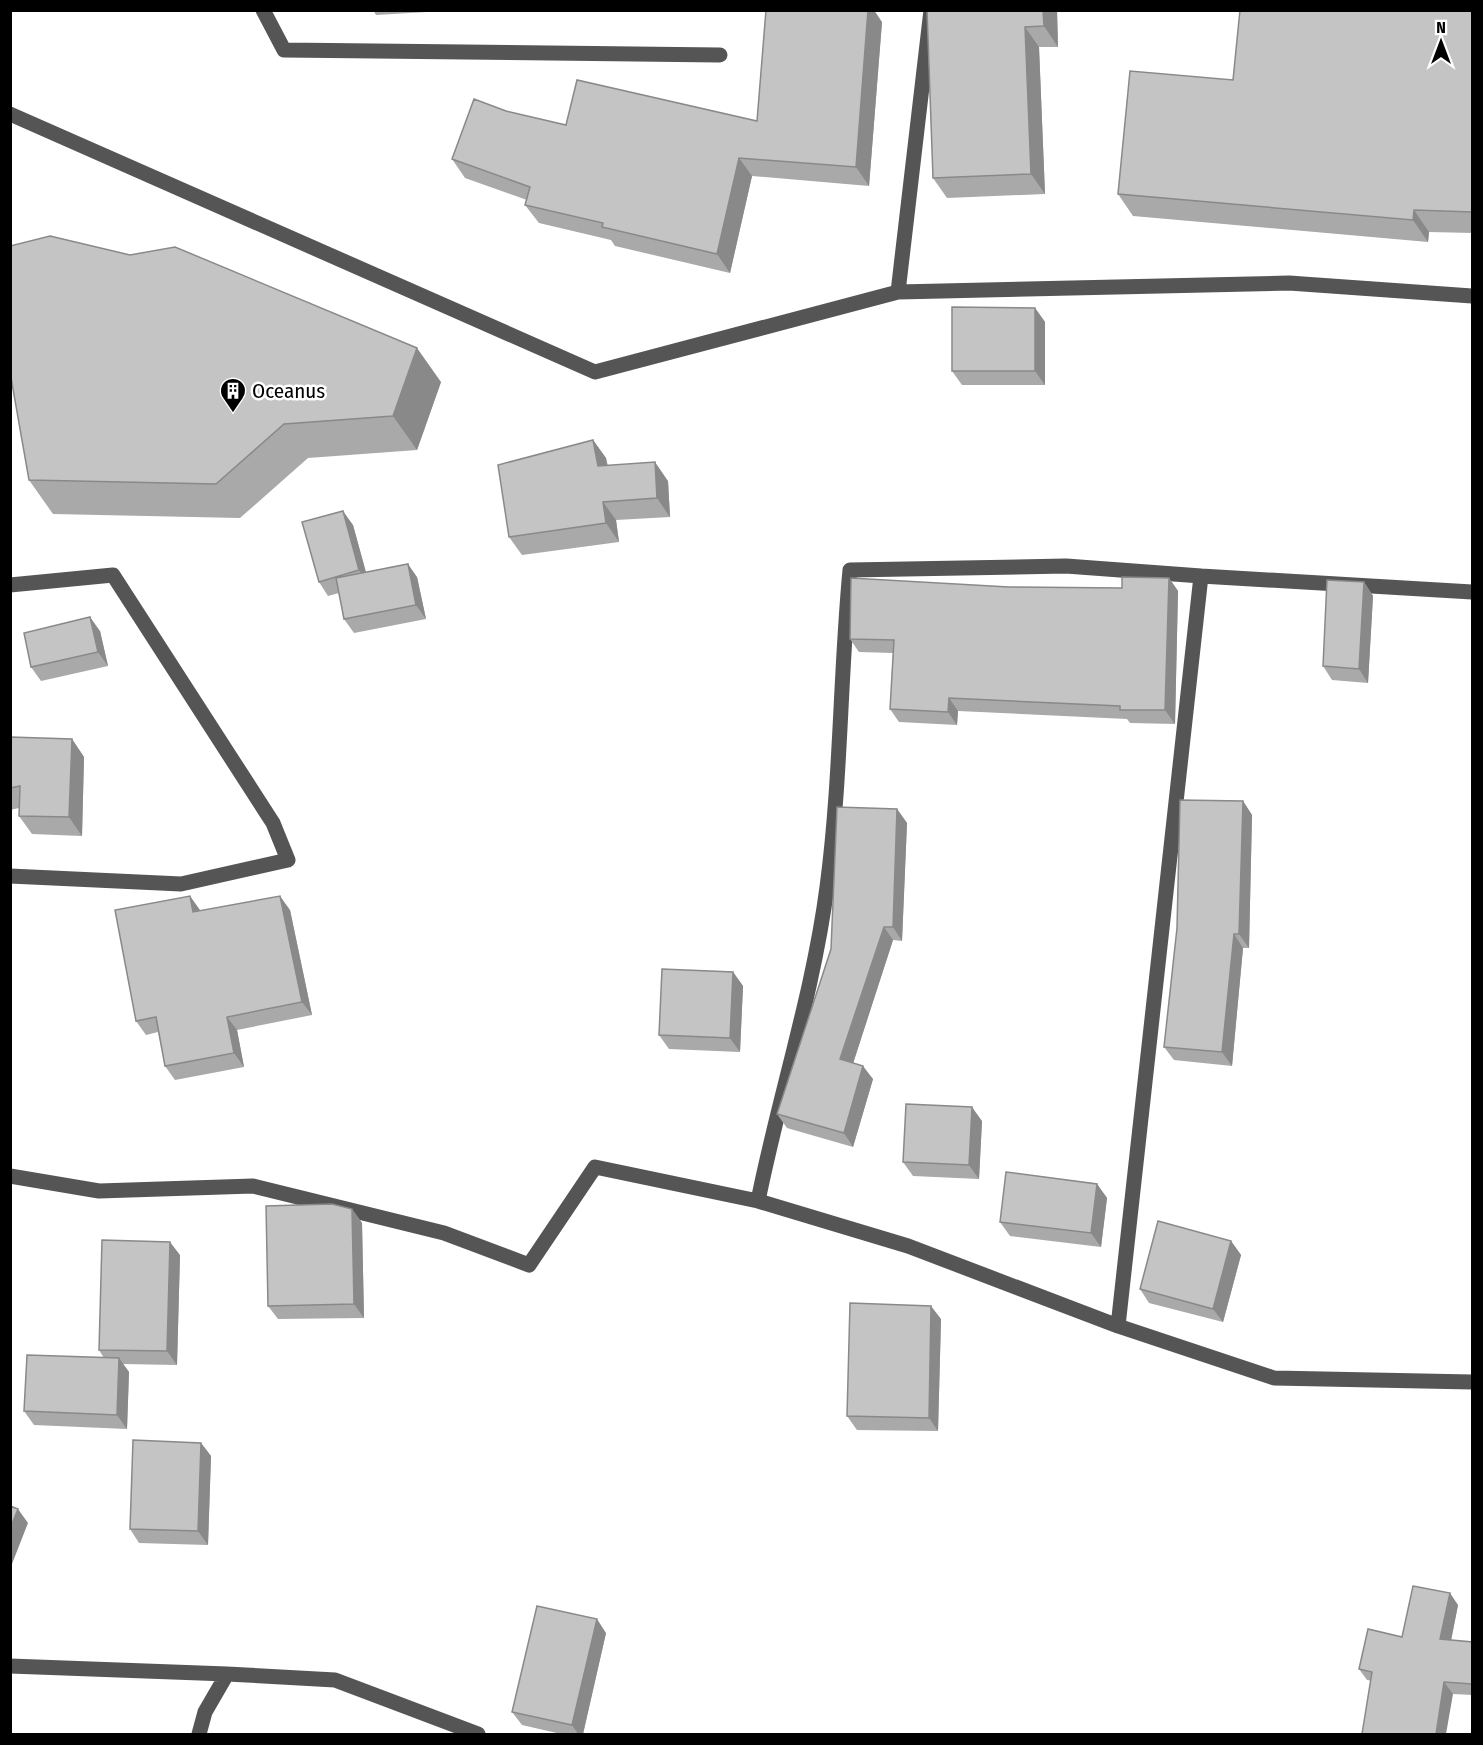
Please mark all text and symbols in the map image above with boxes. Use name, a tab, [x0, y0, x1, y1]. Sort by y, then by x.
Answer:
north arrow	[1411, 12, 1471, 72]
text: N	[1436, 18, 1446, 37]
building icon: Oceanus	[218, 376, 248, 414]
place label: Oceanus	[252, 378, 325, 404]

